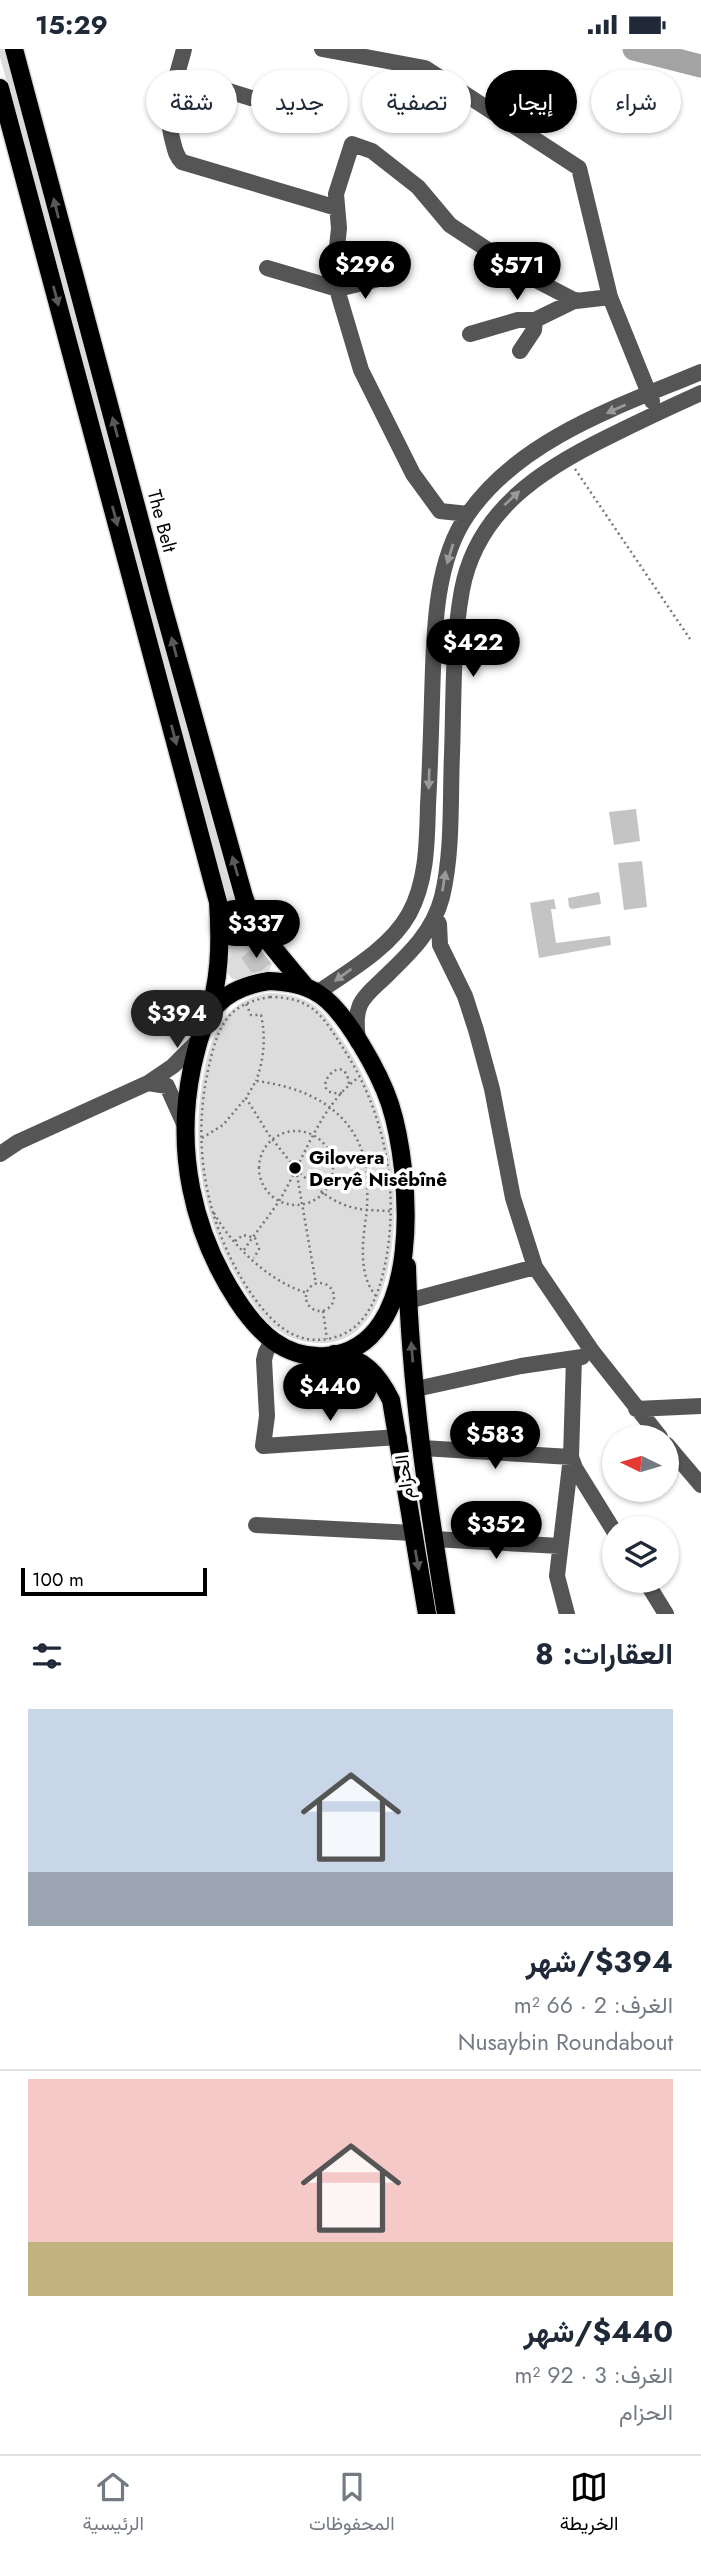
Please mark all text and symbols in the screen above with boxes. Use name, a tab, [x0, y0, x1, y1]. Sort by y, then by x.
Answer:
text: 15:29	[35, 6, 108, 44]
chip: شقة	[146, 70, 237, 133]
chip: جديد	[251, 70, 348, 133]
chip: تصفية	[362, 70, 471, 133]
chip: إيجار	[485, 70, 577, 133]
chip: شراء	[591, 70, 681, 133]
one-way arrow	[50, 197, 61, 219]
pin: $296	[324, 241, 406, 301]
pin: $571	[476, 243, 558, 302]
text: $296	[335, 247, 395, 281]
text: $571	[490, 248, 544, 282]
one-way arrow	[51, 285, 62, 307]
one-way arrow	[606, 403, 626, 415]
one-way arrow	[109, 417, 119, 438]
street label: The Belt	[141, 487, 183, 556]
one-way arrow	[503, 490, 520, 506]
one-way arrow	[110, 505, 120, 526]
one-way arrow	[445, 543, 455, 564]
pin: $422	[432, 619, 514, 679]
text: $422	[443, 625, 503, 659]
one-way arrow	[168, 636, 179, 658]
one-way arrow	[169, 725, 179, 746]
one-way arrow	[424, 769, 435, 791]
one-way arrow	[229, 856, 239, 877]
one-way arrow	[439, 870, 450, 892]
pin: $337	[215, 901, 297, 960]
text: $337	[228, 906, 284, 940]
one-way arrow	[334, 967, 352, 981]
pin: $394	[136, 991, 218, 1050]
text: $394	[147, 996, 207, 1030]
place label: Gilovera Deryê Nisêbînê	[309, 1144, 447, 1193]
marker: Gilovera Deryê Nisêbînê	[287, 1160, 303, 1176]
one-way arrow	[406, 1341, 417, 1363]
pin: $440	[289, 1363, 371, 1423]
text: $440	[299, 1369, 361, 1403]
pin: $583	[454, 1411, 536, 1471]
text: $583	[466, 1417, 524, 1451]
north arrow	[602, 1425, 679, 1501]
map controls	[602, 1425, 679, 1593]
street label: الحزام	[388, 1453, 420, 1501]
pin: $352	[455, 1501, 537, 1561]
text: $352	[467, 1507, 525, 1541]
button: layers	[602, 1516, 679, 1593]
one-way arrow	[412, 1549, 423, 1571]
scale bar	[21, 1565, 206, 1597]
text: 100 m	[32, 1566, 84, 1593]
text: العقارات: 8	[535, 1632, 673, 1675]
icon: filters	[28, 1637, 66, 1675]
icon: home	[288, 1754, 414, 1880]
text: $394/شهر	[526, 1940, 673, 1983]
text: الغرف: 2 · 66 m²	[514, 1988, 673, 2022]
text: Nusaybin Roundabout	[458, 2025, 673, 2059]
icon: home	[288, 2125, 414, 2251]
text: $440/شهر	[524, 2310, 673, 2353]
text: الغرف: 3 · 92 m²	[514, 2358, 673, 2392]
text: الحزام	[619, 2395, 673, 2429]
tab: الرئيسية	[83, 2468, 144, 2540]
tab: المحفوظات	[309, 2468, 395, 2540]
tab: الخريطة	[560, 2468, 618, 2540]

